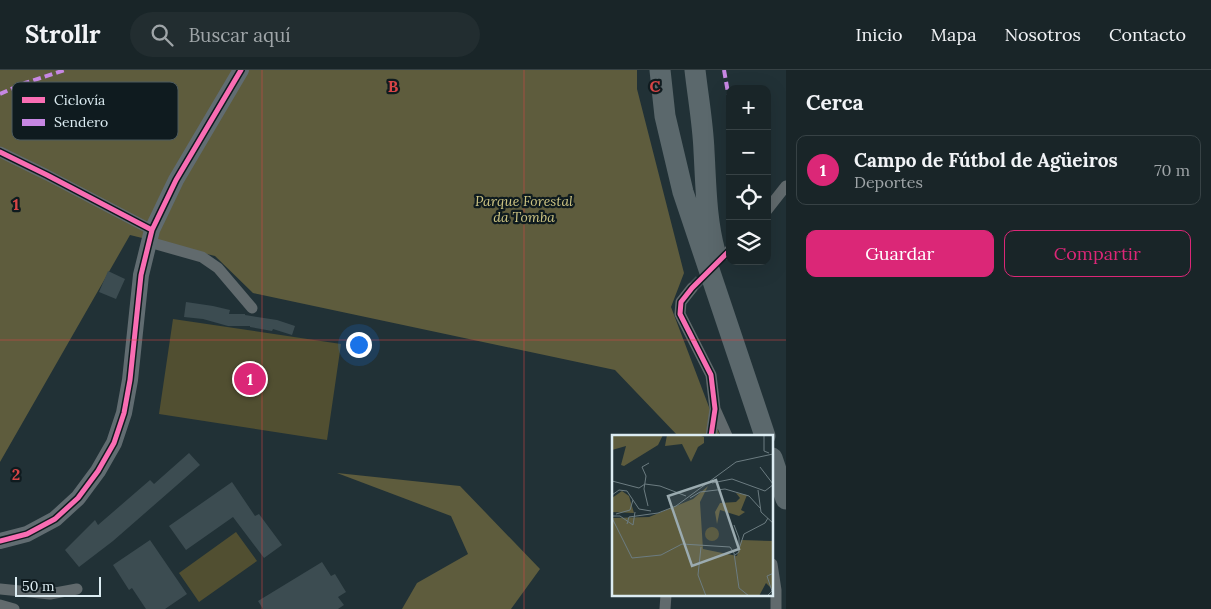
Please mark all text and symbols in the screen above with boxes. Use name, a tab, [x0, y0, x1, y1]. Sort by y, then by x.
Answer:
search box	[130, 12, 480, 57]
text: Strollr	[25, 19, 100, 50]
icon: search	[148, 21, 176, 49]
text: Buscar aquí	[188, 23, 291, 47]
text: Inicio	[856, 23, 903, 46]
text: Mapa	[931, 23, 976, 46]
text: Nosotros	[1004, 23, 1081, 46]
text: Contacto	[1109, 23, 1186, 46]
text: B	[388, 76, 399, 96]
text: C	[649, 76, 661, 96]
legend	[12, 82, 178, 140]
map controls	[726, 85, 771, 265]
button: +	[726, 85, 771, 130]
text: Cerca	[806, 89, 864, 116]
text: Ciclovía	[54, 91, 105, 109]
text: Sendero	[54, 113, 108, 131]
button: −	[726, 130, 771, 175]
text: Campo de Fútbol de Agüeiros	[854, 148, 1118, 172]
text: 1	[820, 160, 826, 180]
text: 70 m	[1154, 160, 1190, 180]
text: Deportes	[854, 172, 923, 192]
button: locate	[726, 175, 771, 220]
park label: Parque Forestal da Tomba	[475, 192, 573, 226]
text: 1	[13, 194, 19, 214]
button: layers	[726, 220, 771, 265]
button: Guardar	[806, 230, 994, 277]
button: Compartir	[1004, 230, 1191, 277]
your location	[346, 332, 372, 358]
pin: 1	[234, 360, 266, 398]
inset map	[612, 435, 774, 596]
text: 2	[12, 464, 20, 484]
scale bar	[15, 574, 101, 597]
text: 50 m	[22, 577, 55, 595]

